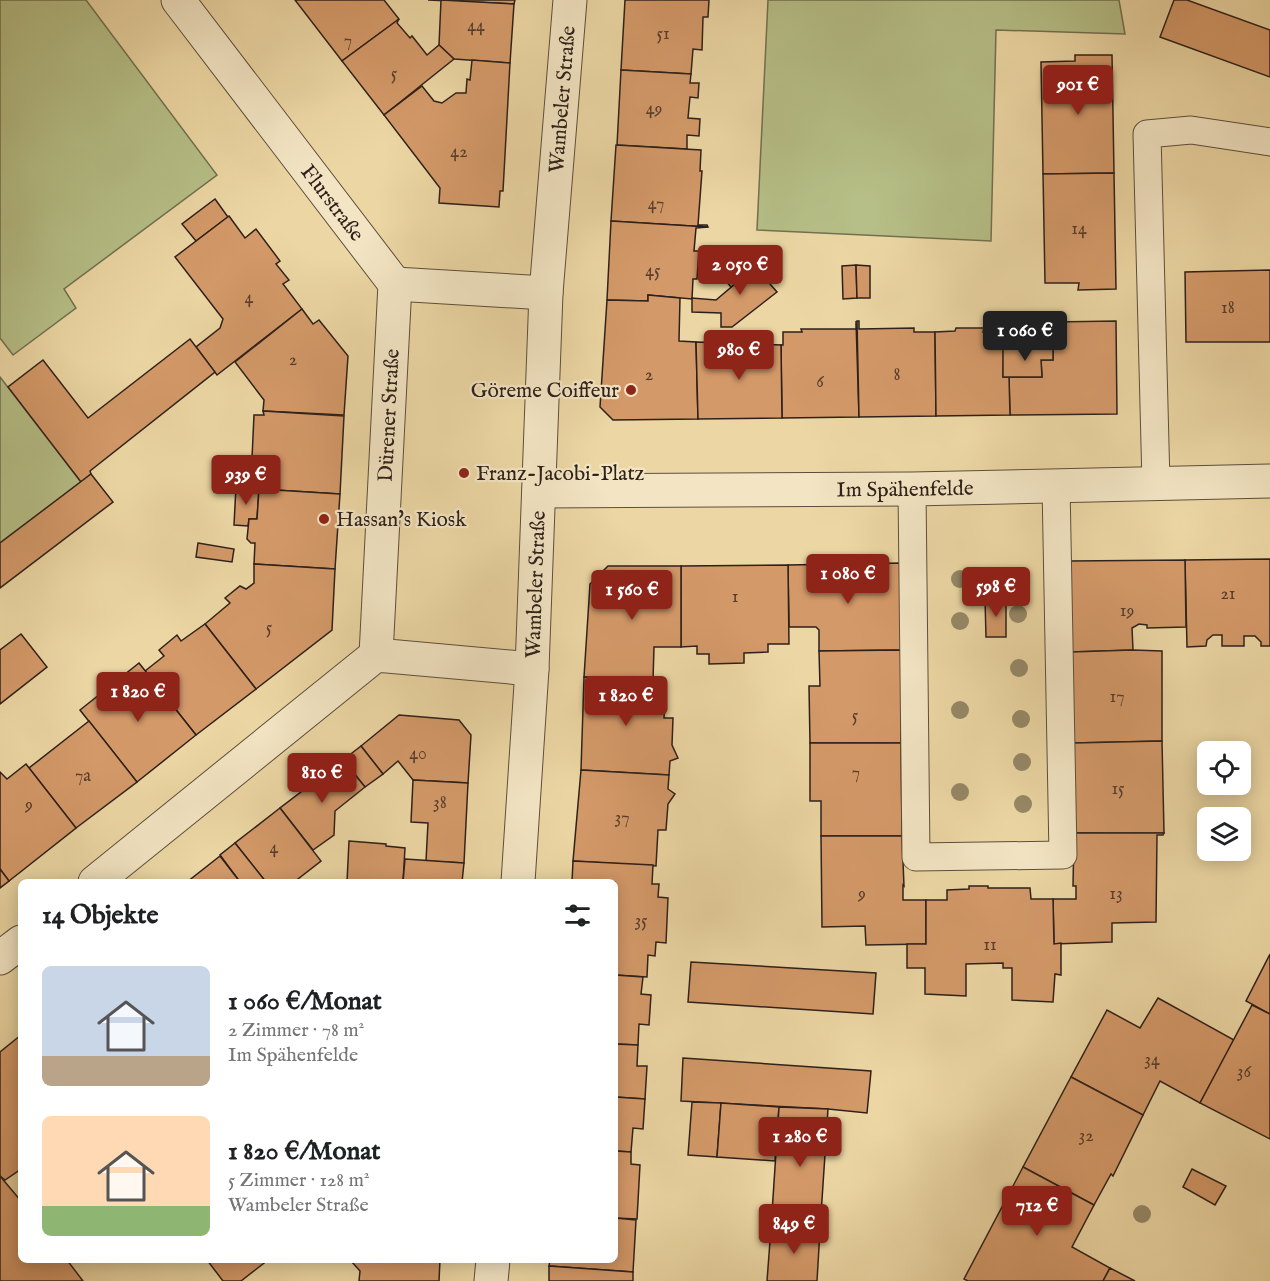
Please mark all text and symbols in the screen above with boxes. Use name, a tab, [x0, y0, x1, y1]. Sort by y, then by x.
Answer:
house number: 44	[467, 15, 485, 38]
house number: 51	[656, 23, 670, 46]
street label: Wambeler Straße	[544, 24, 583, 174]
house number: 7	[344, 30, 352, 53]
house number: 5	[391, 63, 398, 86]
pin: 901 €	[1036, 65, 1120, 116]
text: 901 €	[1057, 72, 1099, 97]
house number: 49	[646, 98, 662, 121]
house number: 42	[450, 141, 468, 164]
street label: Flurstraße	[294, 160, 370, 248]
house number: 47	[648, 193, 664, 216]
house number: 14	[1071, 218, 1087, 241]
pin: 2 050 €	[685, 245, 795, 296]
text: 2 050 €	[712, 252, 768, 277]
house number: 45	[645, 260, 661, 283]
house number: 4	[245, 287, 254, 310]
house number: 18	[1221, 297, 1235, 320]
pin: 1 060 €	[970, 311, 1080, 362]
text: 1 060 €	[997, 318, 1053, 343]
pin: 980 €	[697, 330, 781, 381]
text: 980 €	[718, 337, 760, 362]
street label: Dürener Straße	[373, 348, 407, 483]
house number: 2	[289, 349, 297, 372]
house number: 2	[645, 364, 653, 387]
house number: 8	[893, 364, 901, 387]
house number: 6	[816, 371, 824, 394]
place label: Göreme Coiffeur	[471, 378, 619, 405]
marker: Göreme Coiffeur	[624, 383, 638, 397]
pin: 939 €	[204, 455, 288, 506]
place label: Franz-Jacobi-Platz	[476, 461, 645, 488]
text: 939 €	[225, 462, 267, 487]
marker: Franz-Jacobi-Platz	[457, 466, 471, 480]
street label: Im Spähenfelde	[837, 476, 974, 504]
place label: Hassan's Kiosk	[336, 507, 467, 534]
street label: Wambeler Straße	[520, 510, 553, 659]
marker: Hassan's Kiosk	[317, 512, 331, 526]
pin: 1 080 €	[793, 554, 903, 605]
text: 1 080 €	[820, 561, 876, 586]
pin: 598 €	[954, 567, 1038, 618]
pin: 1 560 €	[577, 570, 687, 621]
text: 598 €	[976, 574, 1016, 599]
text: 1 560 €	[605, 577, 659, 602]
house number: 21	[1220, 583, 1236, 606]
house number: 1	[732, 586, 738, 609]
house number: 19	[1120, 600, 1134, 623]
house number: 5	[266, 617, 273, 640]
pin: 1 820 €	[83, 672, 193, 723]
pin: 1 820 €	[571, 676, 681, 727]
text: 1 820 €	[111, 679, 165, 704]
text: 1 820 €	[599, 683, 653, 708]
house number: 17	[1109, 686, 1125, 709]
house number: 5	[852, 705, 859, 728]
map controls	[1197, 741, 1251, 861]
button: locate	[1197, 741, 1251, 795]
house number: 40	[409, 743, 427, 766]
pin: 810 €	[280, 753, 364, 804]
text: 810 €	[301, 760, 343, 785]
house number: 7	[852, 762, 860, 785]
house number: 7a	[75, 765, 91, 788]
house number: 15	[1111, 778, 1125, 801]
house number: 38	[433, 792, 447, 815]
house number: 9	[24, 794, 33, 817]
house number: 37	[614, 807, 630, 830]
button: layers	[1197, 807, 1251, 861]
house number: 4	[270, 837, 279, 860]
house number: 9	[857, 883, 866, 906]
house number: 13	[1109, 883, 1123, 906]
text: 14 Objekte	[42, 899, 158, 932]
icon: filters	[561, 899, 594, 932]
house number: 35	[634, 910, 648, 933]
house number: 11	[983, 934, 997, 957]
text: 1 060 €/Monat	[228, 985, 382, 1018]
icon: home	[90, 990, 162, 1062]
text: 2 Zimmer · 78 m²	[228, 1018, 364, 1043]
text: Im Spähenfelde	[228, 1043, 358, 1068]
house number: 34	[1144, 1049, 1160, 1072]
house number: 36	[1237, 1061, 1252, 1084]
pin: 1 280 €	[745, 1117, 855, 1168]
text: 1 280 €	[773, 1124, 827, 1149]
house number: 32	[1078, 1125, 1094, 1148]
text: 1 820 €/Monat	[228, 1135, 380, 1168]
icon: home	[90, 1140, 162, 1212]
text: 5 Zimmer · 128 m²	[228, 1168, 370, 1193]
pin: 712 €	[995, 1186, 1079, 1237]
text: Wambeler Straße	[228, 1193, 369, 1218]
text: 712 €	[1016, 1193, 1058, 1218]
pin: 849 €	[752, 1204, 836, 1255]
text: 849 €	[773, 1211, 815, 1236]

